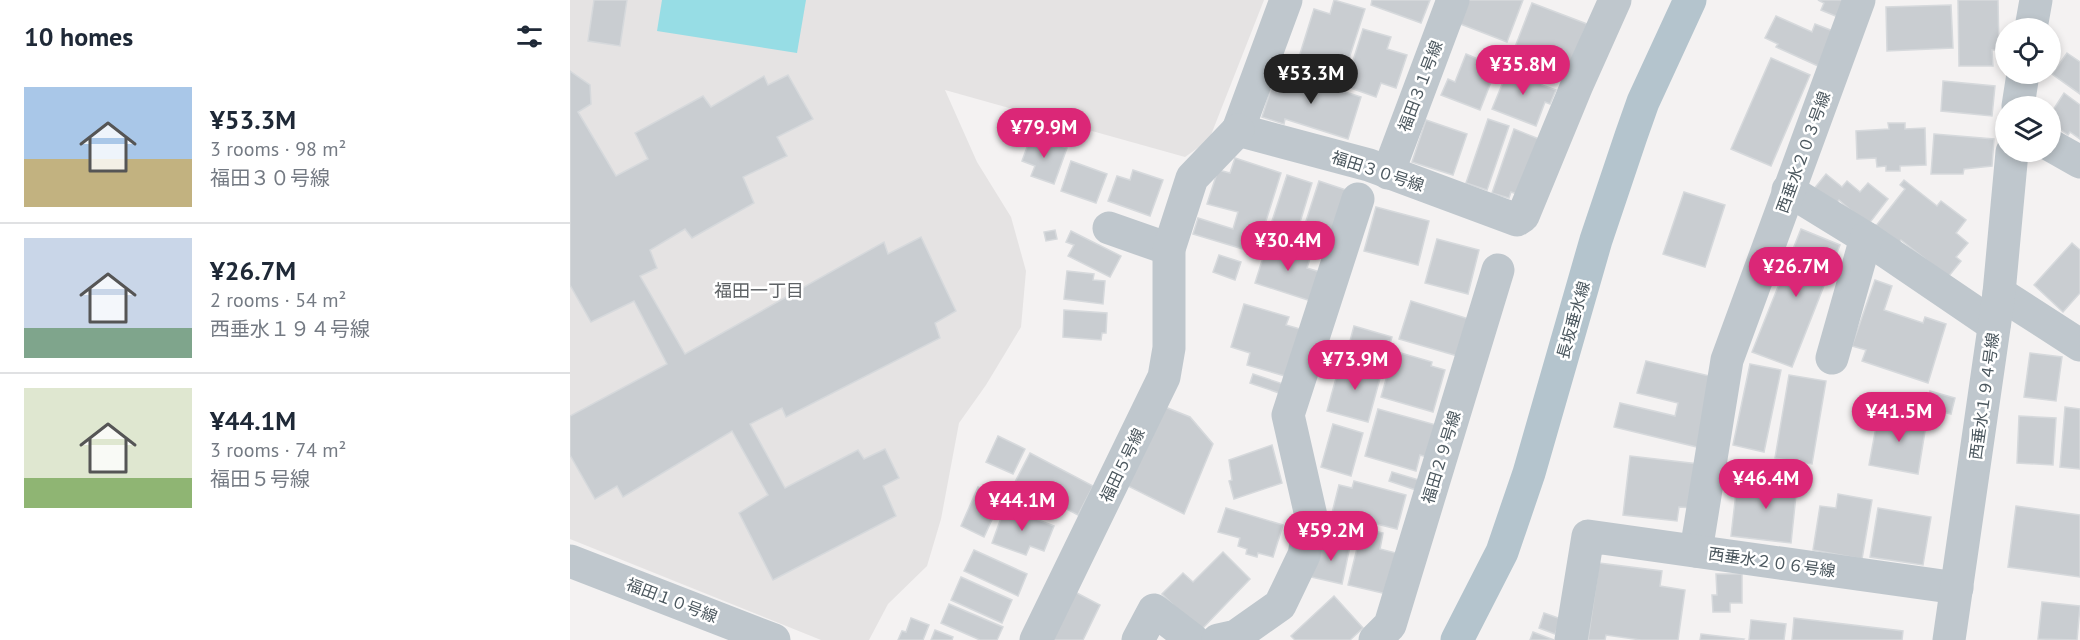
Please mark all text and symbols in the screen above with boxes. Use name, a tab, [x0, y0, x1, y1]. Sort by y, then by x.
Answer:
map controls	[1995, 18, 2061, 162]
button: locate	[1995, 18, 2061, 84]
text: 10 homes	[24, 20, 133, 53]
icon: filters	[513, 20, 546, 53]
street label: 福田３１号線	[1393, 38, 1447, 134]
pin: ¥35.8M	[1474, 45, 1572, 96]
text: ¥35.8M	[1490, 51, 1556, 77]
pin: ¥53.3M	[1262, 54, 1360, 105]
text: ¥53.3M	[1278, 60, 1344, 86]
street label: 西垂水２０３号線	[1772, 88, 1834, 216]
button: layers	[1995, 96, 2061, 162]
text: ¥53.3M	[210, 103, 296, 136]
pin: ¥79.9M	[995, 108, 1093, 159]
icon: home	[72, 111, 144, 183]
text: ¥79.9M	[1011, 114, 1077, 140]
text: 3 rooms · 98 m²	[210, 136, 346, 162]
street label: 福田３０号線	[1329, 147, 1427, 195]
text: 福田３０号線	[210, 165, 330, 191]
pin: ¥30.4M	[1239, 221, 1337, 272]
text: ¥30.4M	[1255, 227, 1321, 253]
pin: ¥26.7M	[1747, 247, 1845, 298]
text: ¥26.7M	[1763, 253, 1829, 279]
text: ¥26.7M	[210, 254, 296, 287]
icon: home	[72, 262, 144, 334]
district label: 福田一丁目	[714, 279, 804, 302]
street label: 長坂垂水線	[1552, 279, 1594, 361]
text: 2 rooms · 54 m²	[210, 287, 346, 313]
text: 西垂水１９４号線	[210, 316, 370, 342]
street label: 西垂水１９４号線	[1965, 331, 2003, 461]
pin: ¥73.9M	[1306, 340, 1404, 391]
text: ¥73.9M	[1322, 346, 1388, 372]
pin: ¥41.5M	[1850, 392, 1948, 443]
text: ¥41.5M	[1866, 398, 1932, 424]
text: ¥44.1M	[210, 404, 296, 437]
street label: 福田２９号線	[1417, 408, 1465, 506]
icon: home	[72, 412, 144, 484]
street label: 福田５号線	[1095, 425, 1149, 505]
text: 3 rooms · 74 m²	[210, 437, 346, 463]
pin: ¥46.4M	[1717, 459, 1815, 510]
text: ¥46.4M	[1733, 465, 1799, 491]
text: 福田５号線	[210, 466, 310, 492]
pin: ¥44.1M	[973, 481, 1071, 532]
text: ¥44.1M	[989, 487, 1055, 513]
pin: ¥59.2M	[1282, 511, 1380, 562]
text: ¥59.2M	[1298, 517, 1364, 543]
street label: 西垂水２０６号線	[1707, 543, 1837, 581]
street label: 福田１０号線	[624, 573, 720, 627]

